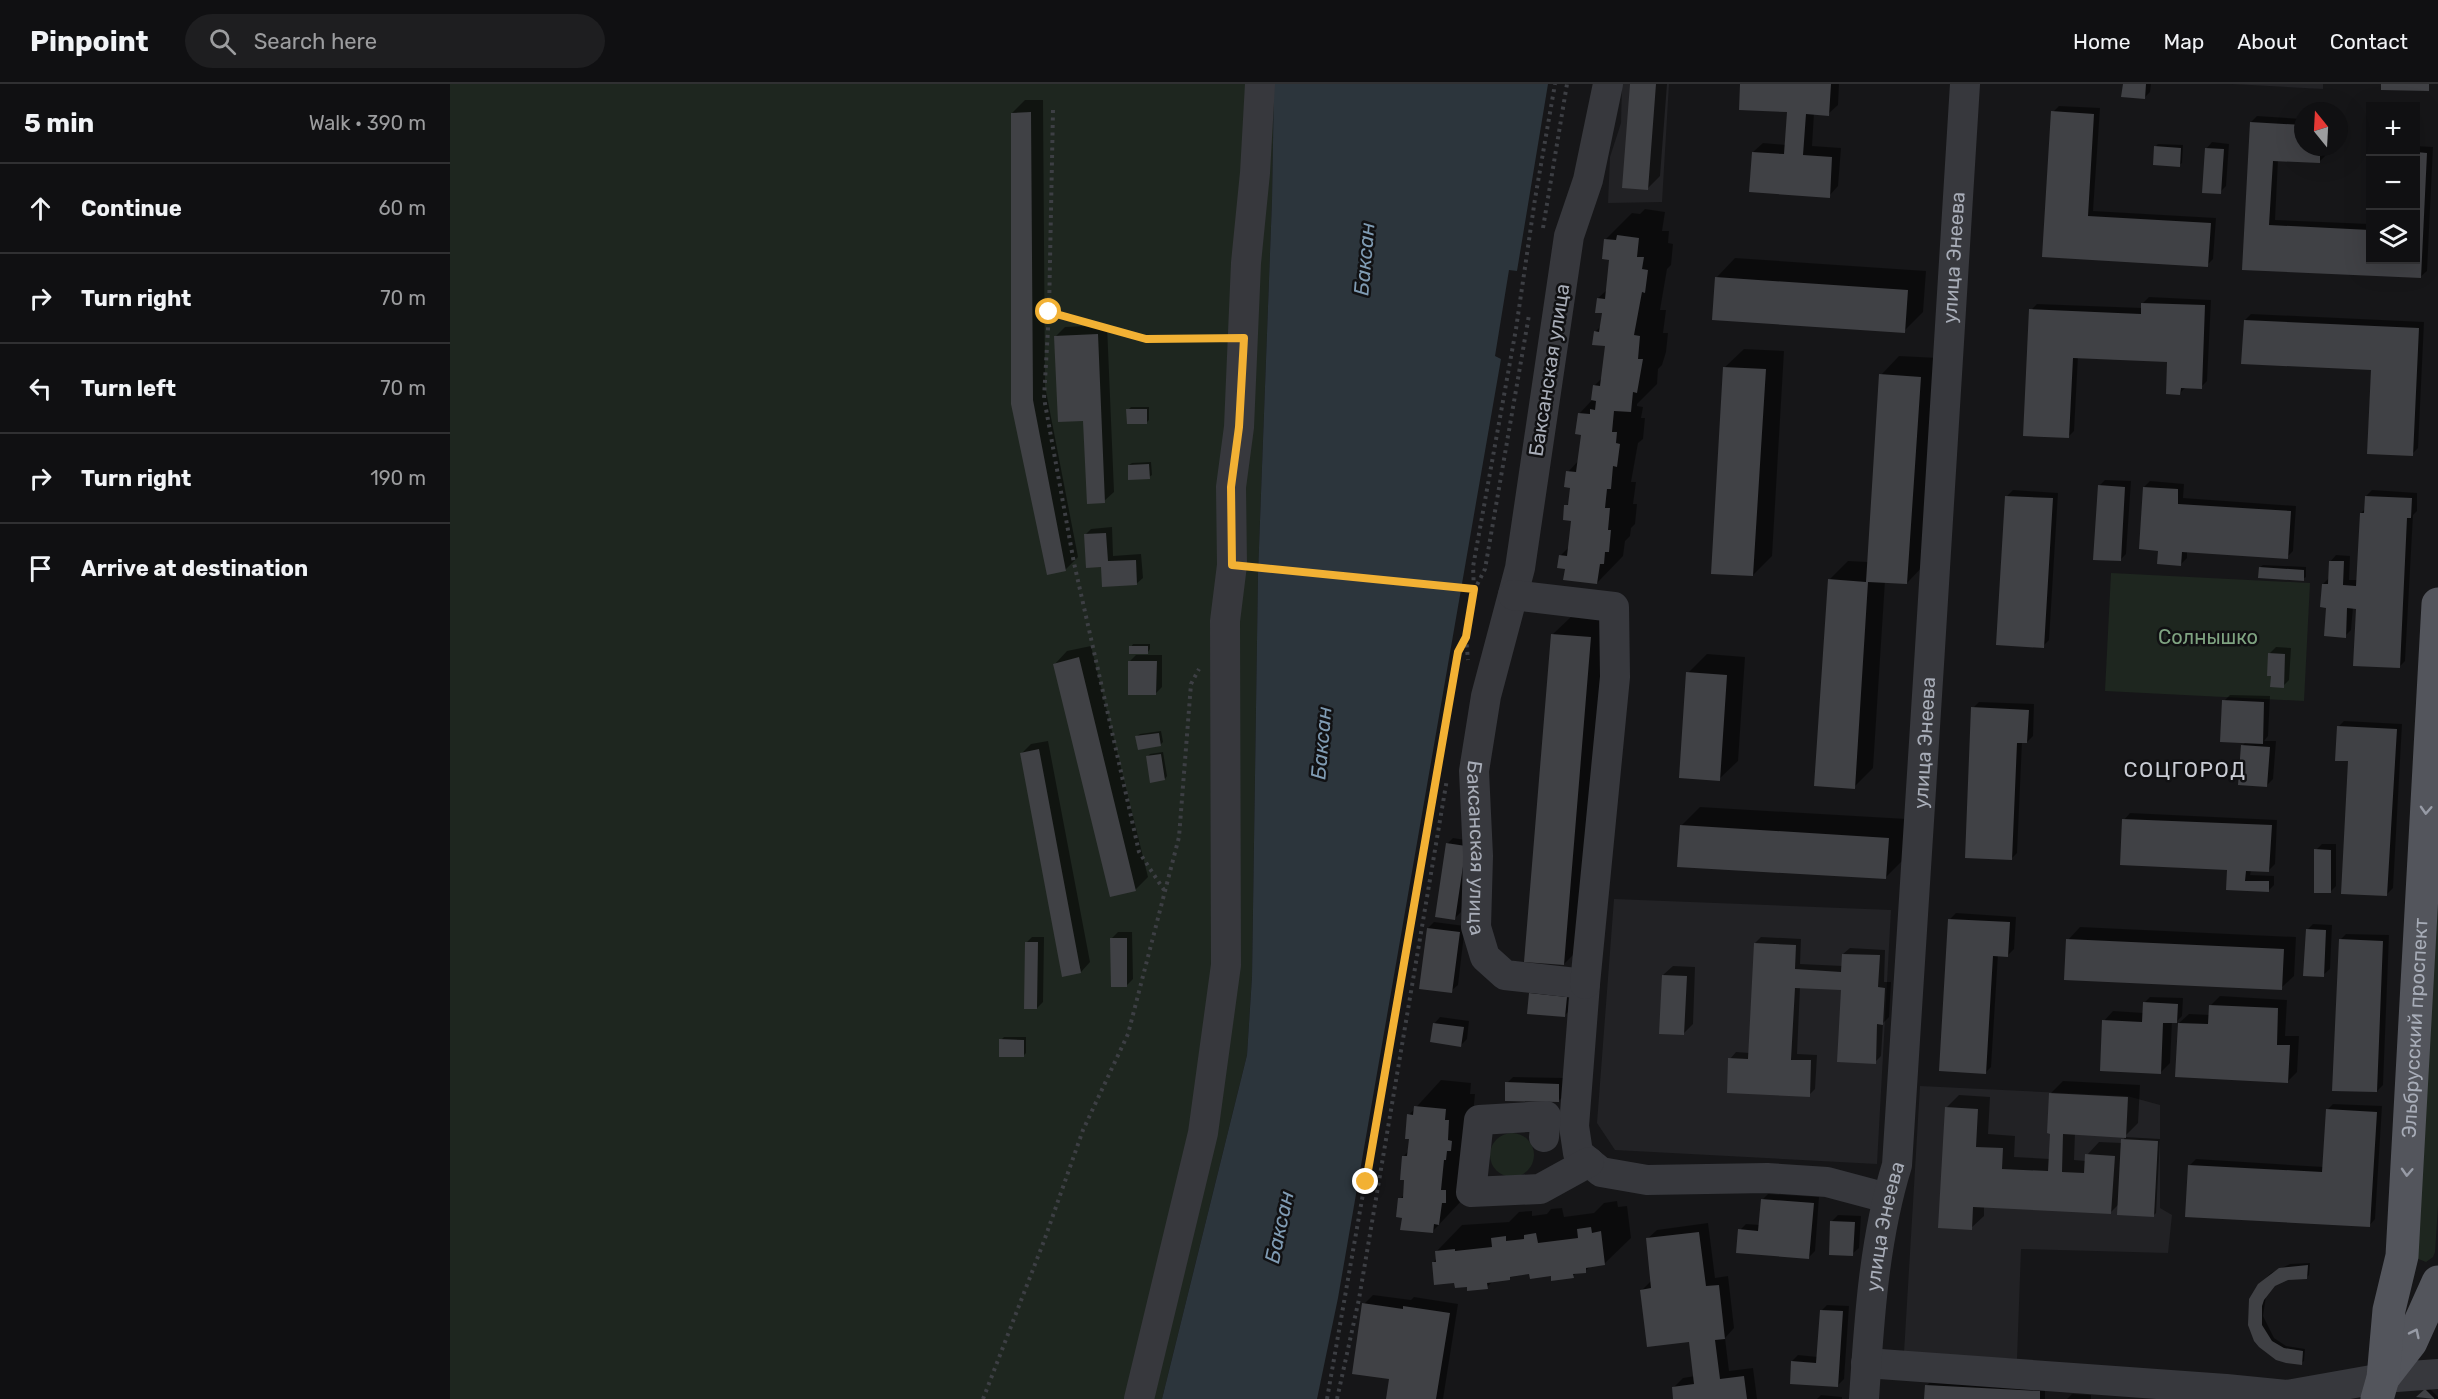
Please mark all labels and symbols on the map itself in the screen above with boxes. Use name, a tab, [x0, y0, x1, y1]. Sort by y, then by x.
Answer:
north arrow	[2294, 102, 2348, 156]
street label: улица Энеева	[1937, 191, 1970, 324]
water label: Баксан	[1348, 221, 1380, 296]
street label: Баксанская улица	[1524, 282, 1574, 458]
route start	[1035, 298, 1061, 324]
park label: Солнышко	[2158, 625, 2258, 649]
street label: улица Энеева	[1908, 676, 1940, 809]
water label: Баксан	[1305, 705, 1337, 780]
district label: СОЦГОРОД	[2123, 757, 2247, 782]
street label: Баксанская улица	[1462, 759, 1490, 938]
one-way arrow	[2420, 805, 2433, 814]
street label: Эльбрусский проспект	[2397, 917, 2433, 1139]
street label: улица Энеева	[1861, 1158, 1909, 1293]
route end	[1352, 1168, 1378, 1194]
one-way arrow	[2400, 1168, 2413, 1177]
water label: Баксан	[1259, 1189, 1299, 1265]
one-way arrow	[2408, 1328, 2420, 1339]

